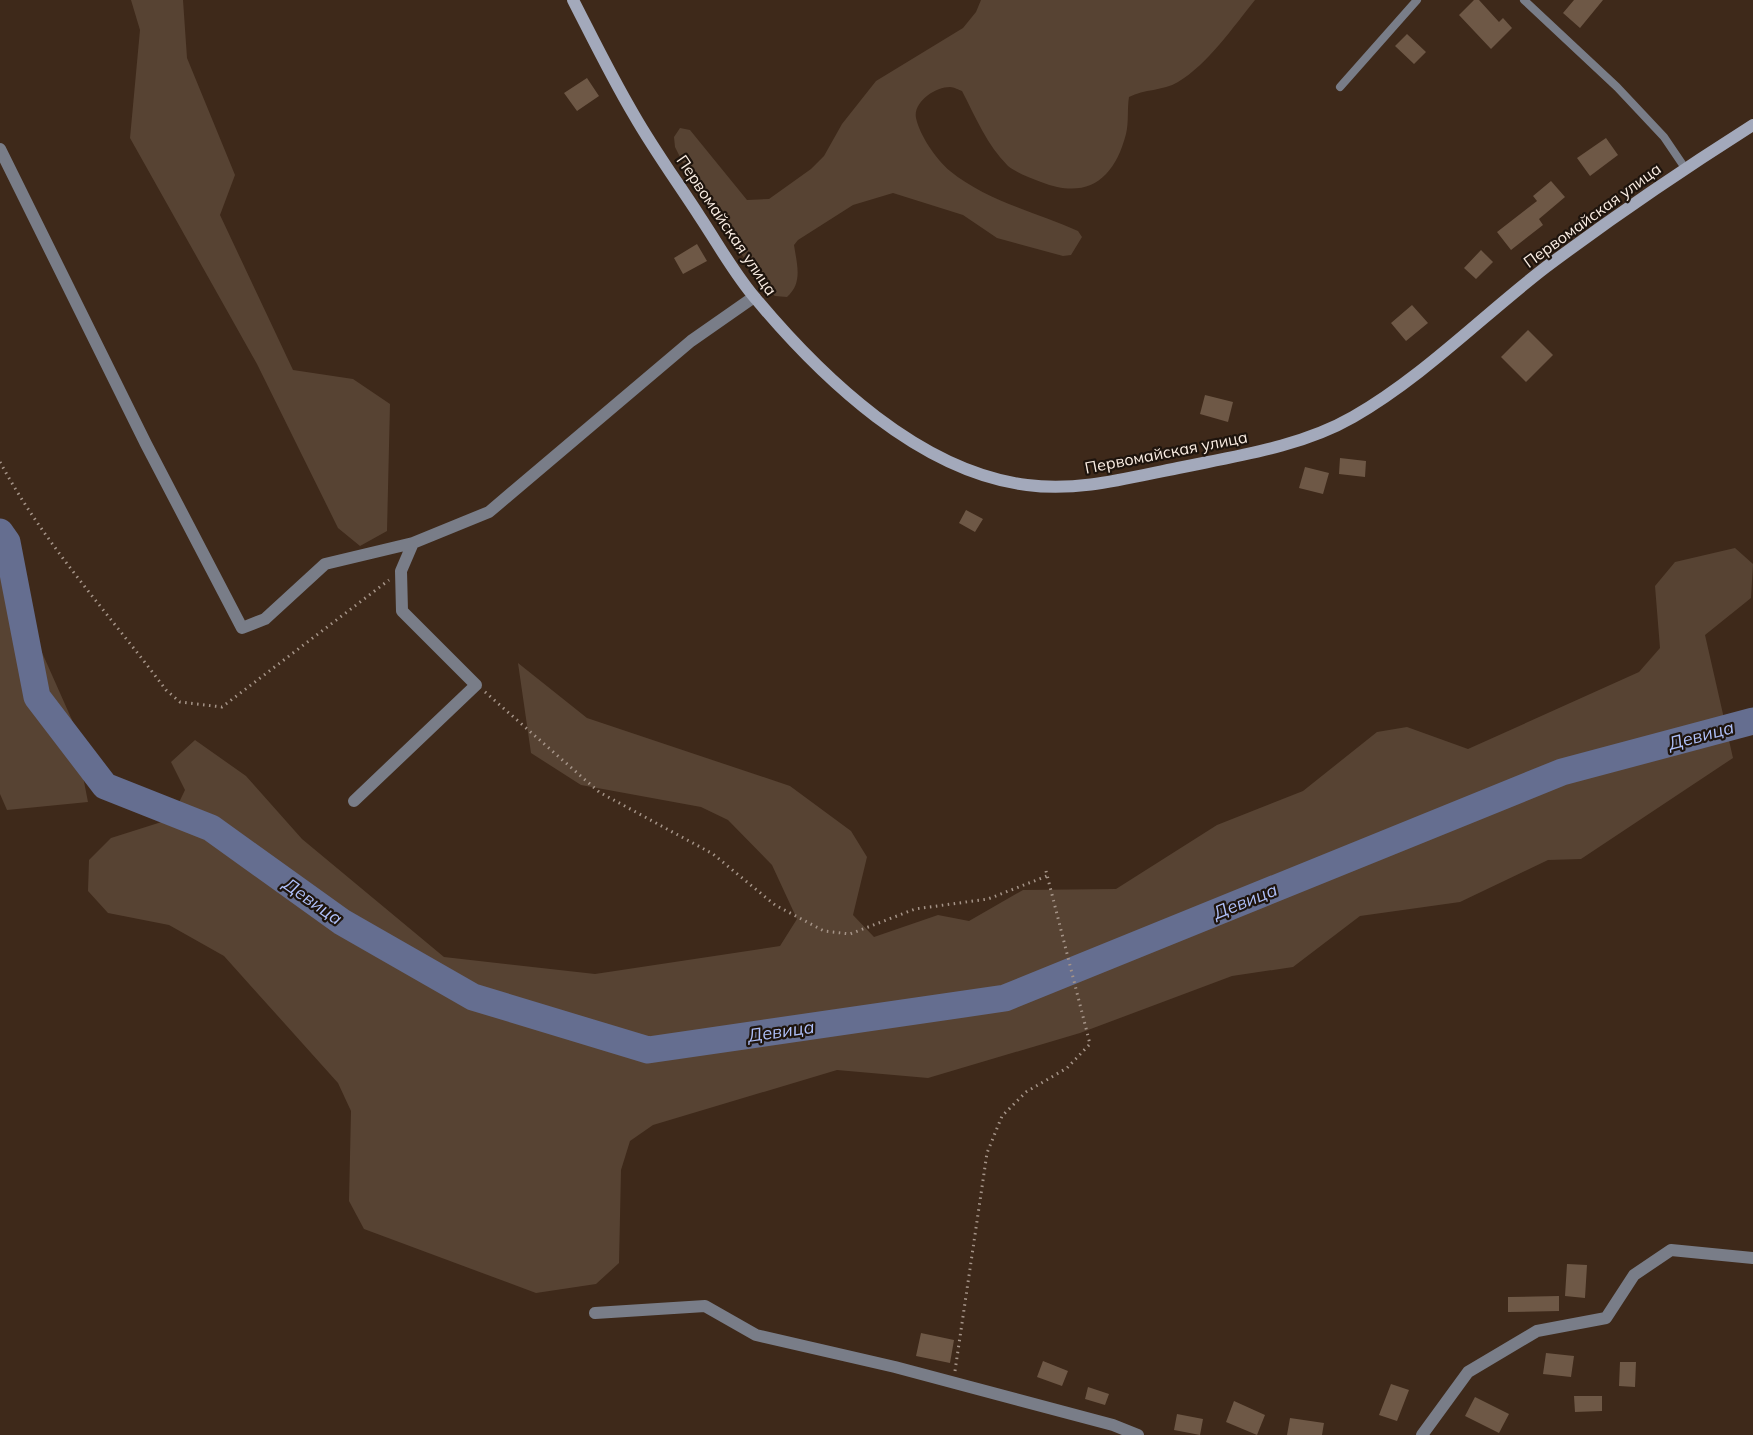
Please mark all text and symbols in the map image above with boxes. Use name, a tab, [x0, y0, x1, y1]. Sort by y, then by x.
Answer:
street label: Первомайская улица	[673, 151, 781, 299]
street label: Первомайская улица	[1519, 158, 1665, 272]
street label: Первомайская улица	[1083, 426, 1249, 478]
water label: Девица	[1665, 715, 1736, 755]
water label: Девица	[278, 872, 347, 930]
water label: Девица	[1209, 878, 1280, 925]
water label: Девица	[745, 1015, 816, 1047]

